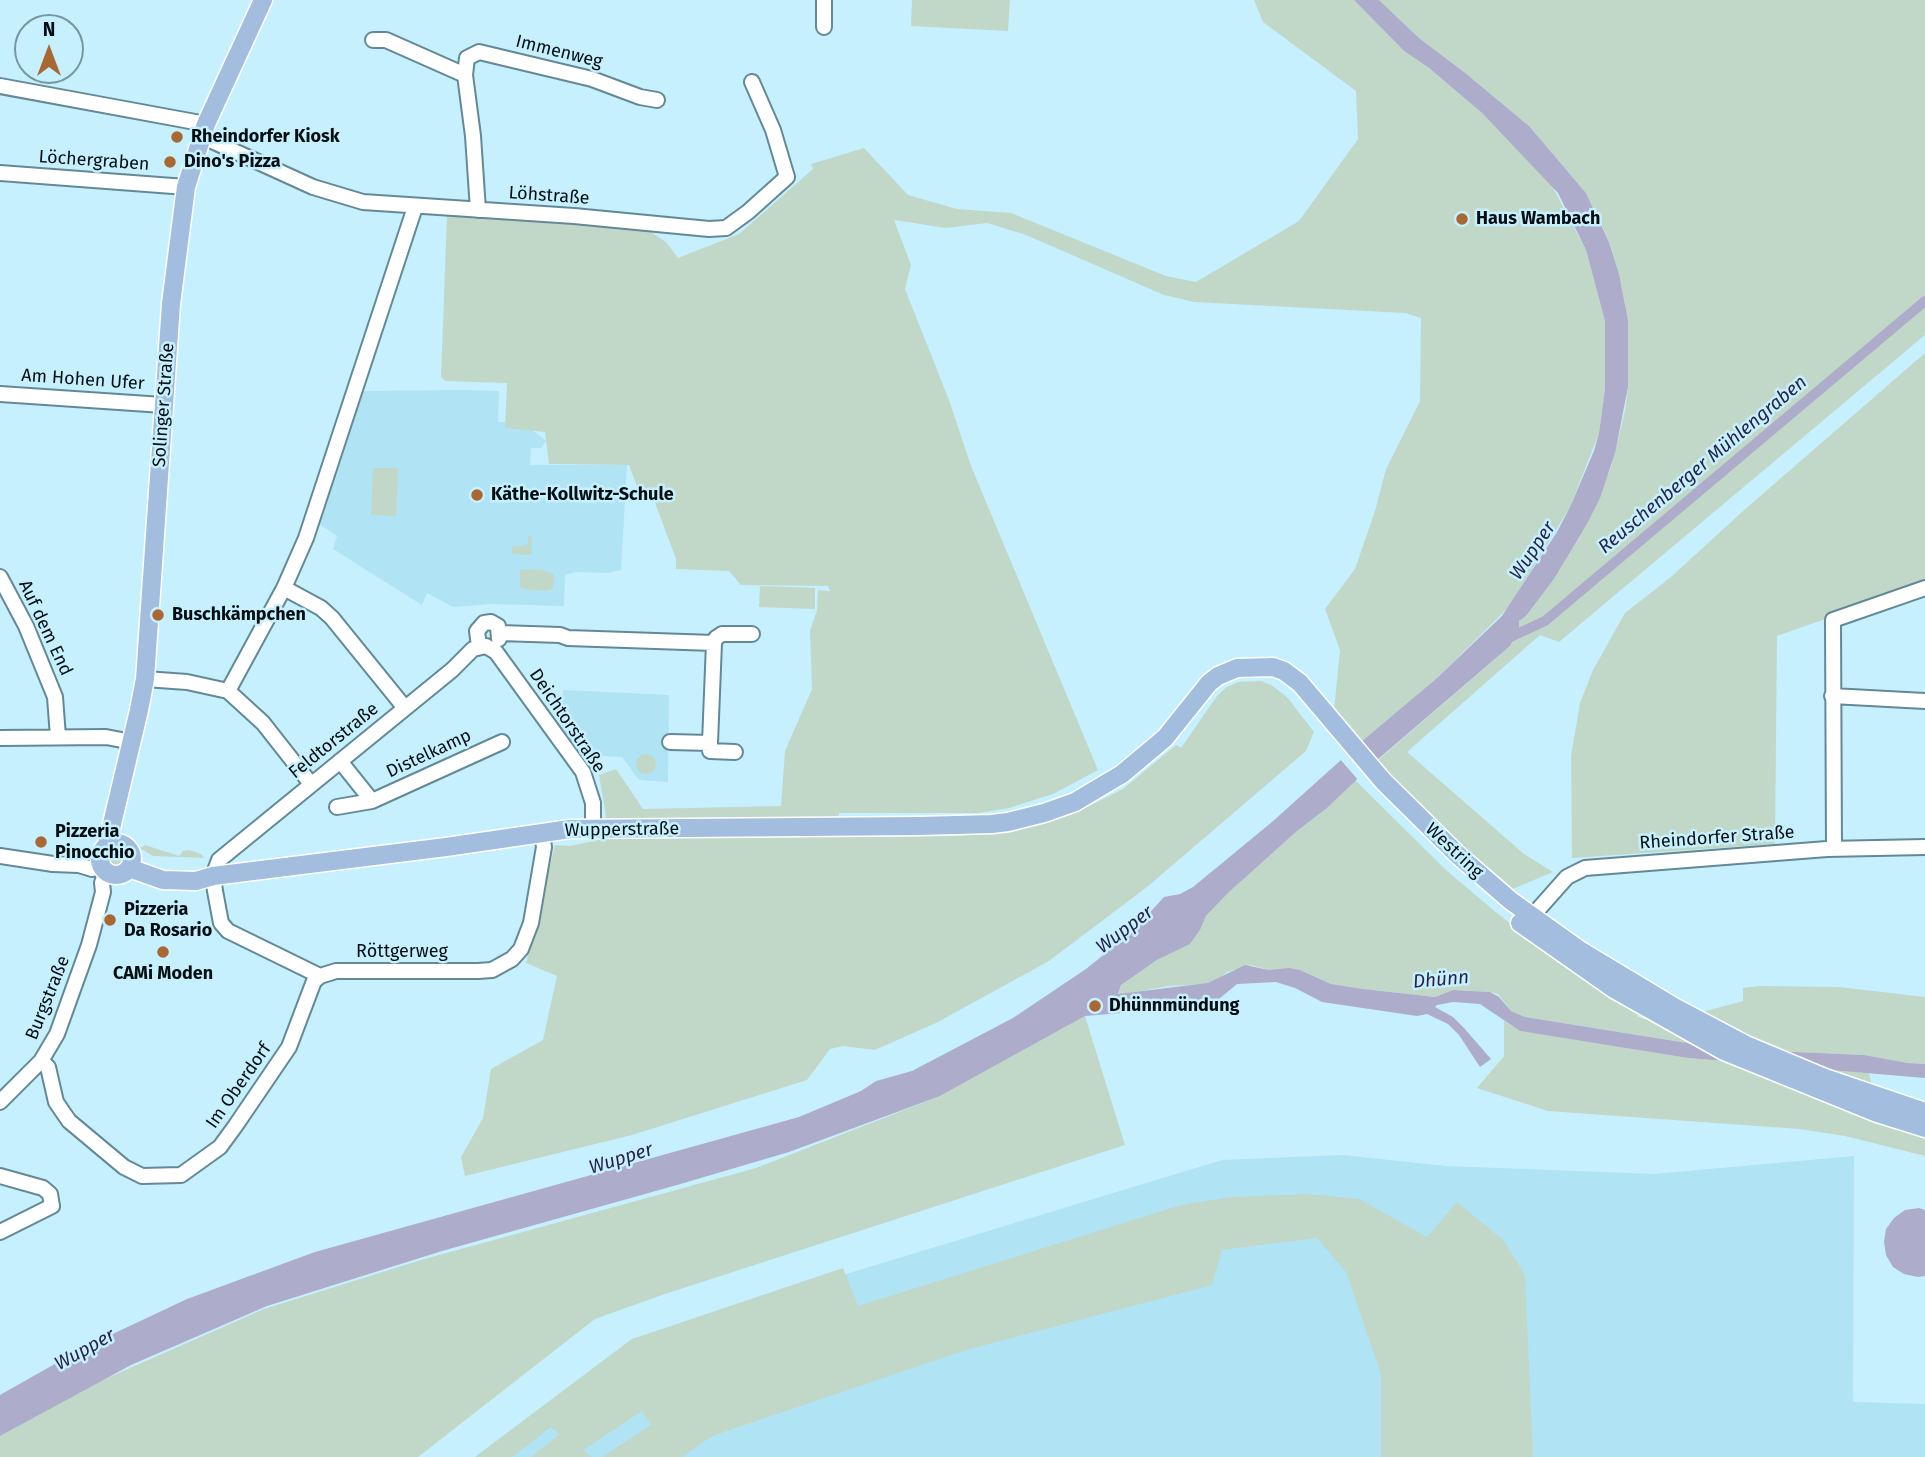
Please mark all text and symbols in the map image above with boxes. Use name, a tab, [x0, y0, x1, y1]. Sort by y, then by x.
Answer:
north arrow	[14, 14, 84, 84]
text: N	[43, 18, 55, 41]
street label: Immenweg	[513, 31, 605, 73]
place label: Rheindorfer Kiosk	[191, 126, 340, 148]
marker: Rheindorfer Kiosk	[169, 129, 185, 145]
street label: Löchergraben	[38, 146, 150, 176]
place label: Dino's Pizza	[184, 151, 281, 173]
marker: Dino's Pizza	[162, 154, 178, 170]
street label: Löhstraße	[508, 182, 590, 210]
place label: Haus Wambach	[1476, 208, 1600, 230]
marker: Haus Wambach	[1454, 211, 1470, 227]
street label: Solinger Straße	[149, 342, 179, 468]
street label: Am Hohen Ufer	[21, 365, 145, 395]
water label: Reuschenberger Mühlengraben	[1594, 371, 1812, 559]
place label: Käthe-Kollwitz-Schule	[491, 484, 674, 506]
marker: Käthe-Kollwitz-Schule	[469, 487, 485, 503]
water label: Wupper	[1505, 518, 1561, 584]
street label: Auf dem End	[13, 577, 77, 679]
place label: Buschkämpchen	[172, 604, 306, 626]
marker: Buschkämpchen	[150, 607, 166, 623]
street label: Deichtorstraße	[524, 665, 610, 777]
street label: Feldtorstraße	[285, 698, 383, 784]
street label: Distelkamp	[383, 725, 475, 783]
street label: Wupperstraße	[565, 818, 679, 842]
street label: Westring	[1421, 819, 1487, 883]
place label: Pizzeria Pinocchio	[55, 821, 135, 864]
street label: Rheindorfer Straße	[1639, 822, 1795, 854]
marker: Pizzeria Pinocchio	[33, 834, 49, 850]
place label: Pizzeria Da Rosario	[124, 899, 212, 942]
water label: Wupper	[1092, 901, 1158, 959]
marker: Pizzeria Da Rosario	[102, 912, 118, 928]
street label: Röttgerweg	[356, 941, 448, 963]
marker: CAMi Moden	[155, 944, 171, 960]
street label: Burgstraße	[21, 953, 75, 1043]
place label: CAMi Moden	[113, 963, 213, 985]
water label: Dhünn	[1412, 966, 1470, 994]
place label: Dhünnmündung	[1109, 995, 1239, 1017]
marker: Dhünnmündung	[1087, 998, 1103, 1014]
street label: Im Oberdorf	[202, 1039, 276, 1133]
water label: Wupper	[586, 1139, 656, 1179]
water label: Wupper	[51, 1324, 119, 1376]

